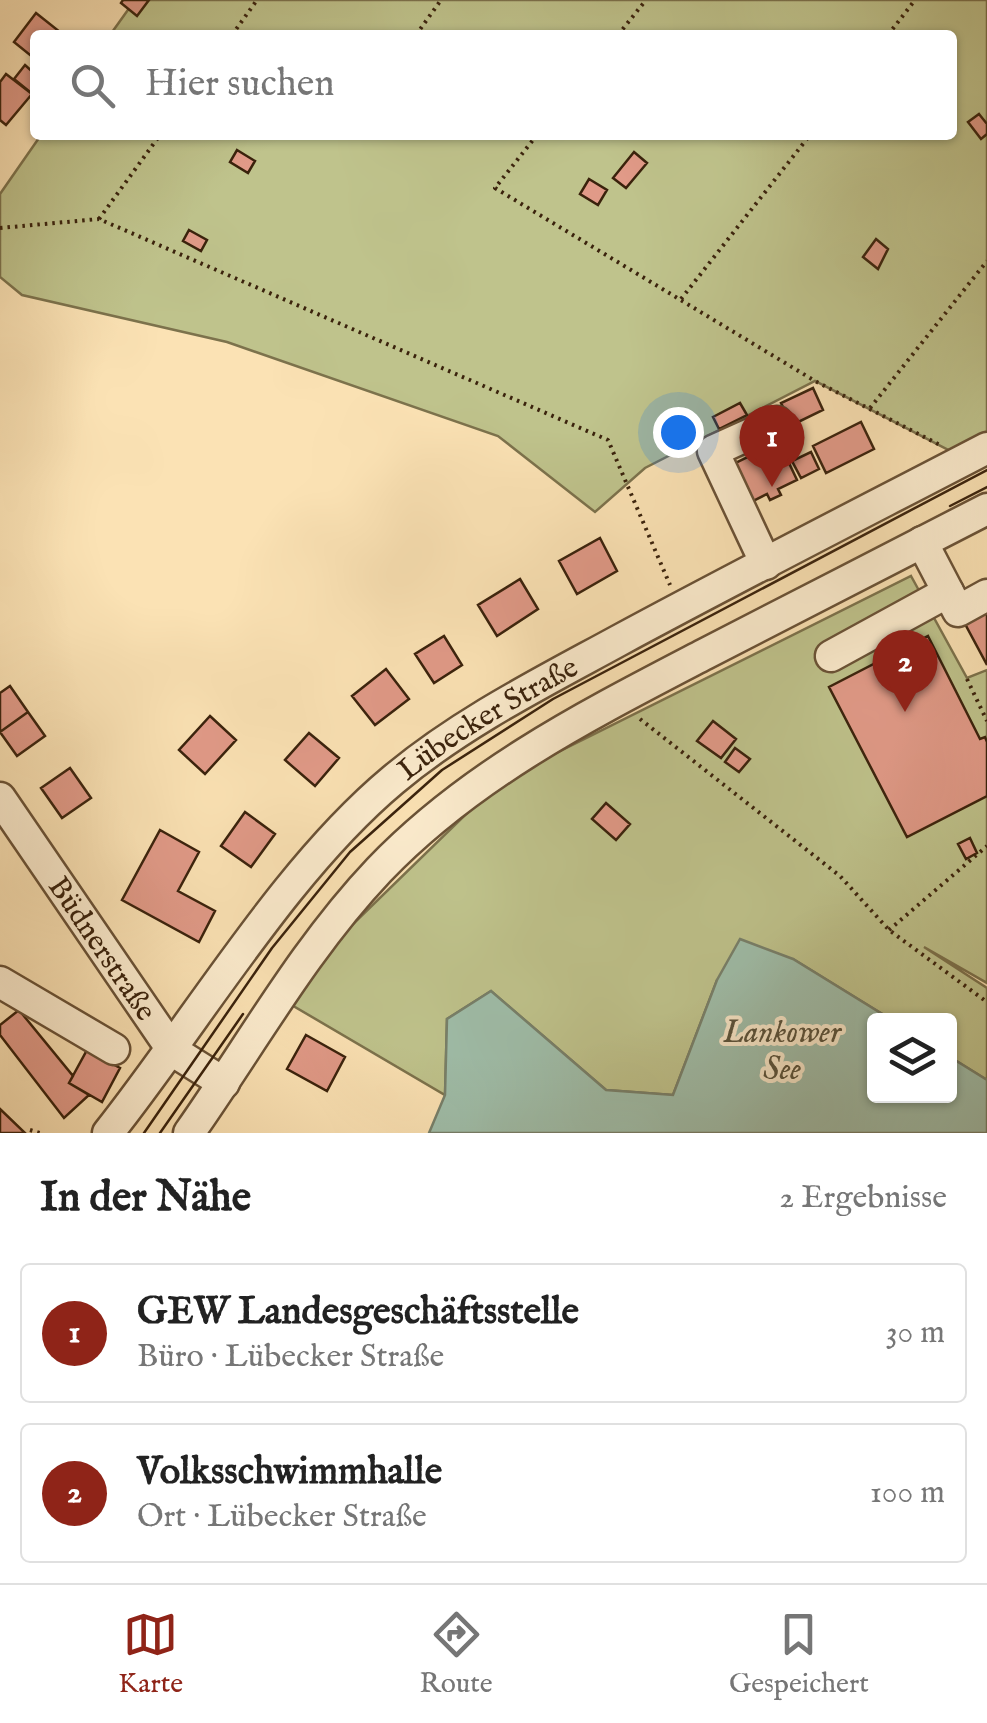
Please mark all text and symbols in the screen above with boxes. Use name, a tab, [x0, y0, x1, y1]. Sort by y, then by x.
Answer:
search box	[30, 30, 957, 140]
icon: search	[65, 58, 120, 113]
text: Hier suchen	[145, 61, 335, 109]
pin: 1	[740, 404, 804, 487]
your location	[653, 407, 704, 458]
pin: 2	[872, 630, 938, 712]
street label: Lübecker Straße	[391, 649, 585, 790]
street label: Büdnerstraße	[38, 870, 164, 1029]
water label: Lankower See	[722, 1013, 843, 1091]
map controls	[867, 1013, 957, 1103]
button: layers	[867, 1013, 957, 1103]
text: In der Nähe	[40, 1172, 251, 1225]
text: 2 Ergebnisse	[779, 1178, 947, 1219]
text: GEW Landesgeschäftsstelle	[137, 1289, 579, 1337]
text: 1	[69, 1313, 80, 1354]
text: 30 m	[886, 1313, 945, 1354]
text: Büro · Lübecker Straße	[137, 1337, 444, 1378]
text: Volksschwimmhalle	[137, 1449, 442, 1497]
text: 2	[67, 1473, 82, 1514]
text: 100 m	[870, 1473, 945, 1514]
text: Ort · Lübecker Straße	[137, 1497, 427, 1538]
tab: Karte	[118, 1607, 183, 1702]
tab: Route	[419, 1607, 493, 1702]
tab: Gespeichert	[729, 1607, 869, 1702]

